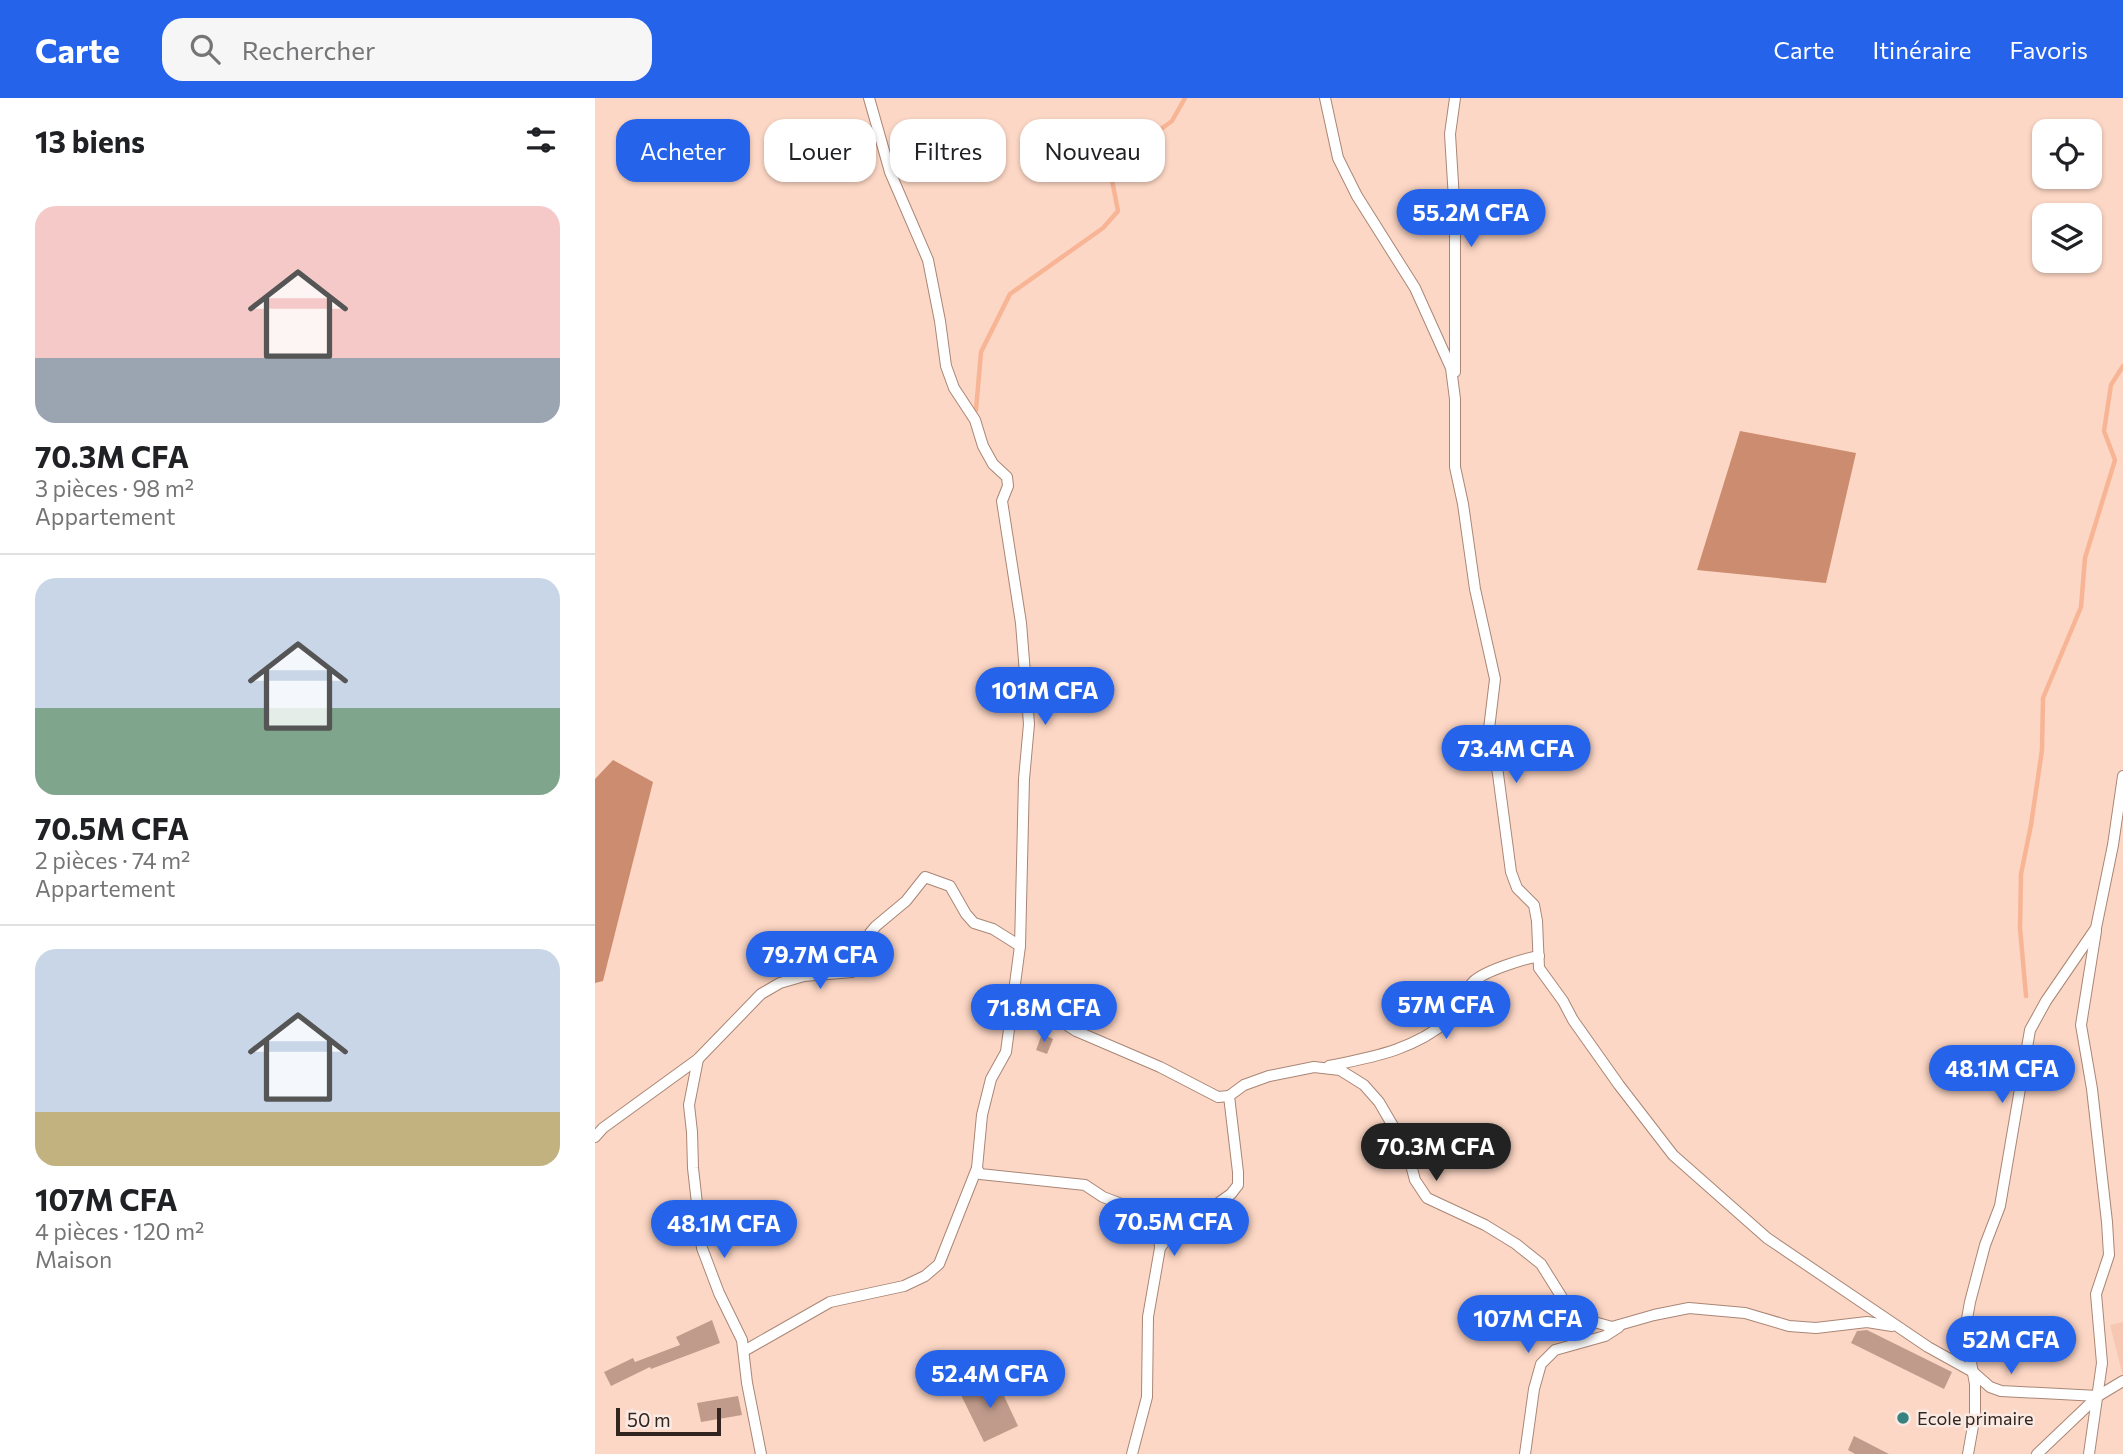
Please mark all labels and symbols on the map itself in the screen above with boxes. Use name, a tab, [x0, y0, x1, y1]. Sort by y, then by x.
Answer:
pin: 55.2M CFA	[1391, 190, 1551, 249]
pin: 101M CFA	[973, 668, 1117, 727]
pin: 73.4M CFA	[1436, 726, 1596, 785]
pin: 79.7M CFA	[740, 932, 900, 991]
pin: 57M CFA	[1381, 982, 1511, 1041]
pin: 71.8M CFA	[964, 984, 1124, 1044]
pin: 48.1M CFA	[1922, 1046, 2082, 1105]
pin: 70.3M CFA	[1356, 1124, 1516, 1183]
pin: 70.5M CFA	[1094, 1198, 1254, 1258]
pin: 48.1M CFA	[644, 1200, 804, 1260]
pin: 107M CFA	[1456, 1296, 1600, 1355]
pin: 52M CFA	[1946, 1316, 2076, 1376]
pin: 52.4M CFA	[910, 1350, 1070, 1410]
scale bar	[616, 1405, 721, 1437]
place label: Ecole primaire	[1917, 1407, 2033, 1429]
marker: Ecole primaire	[1895, 1410, 1911, 1426]

